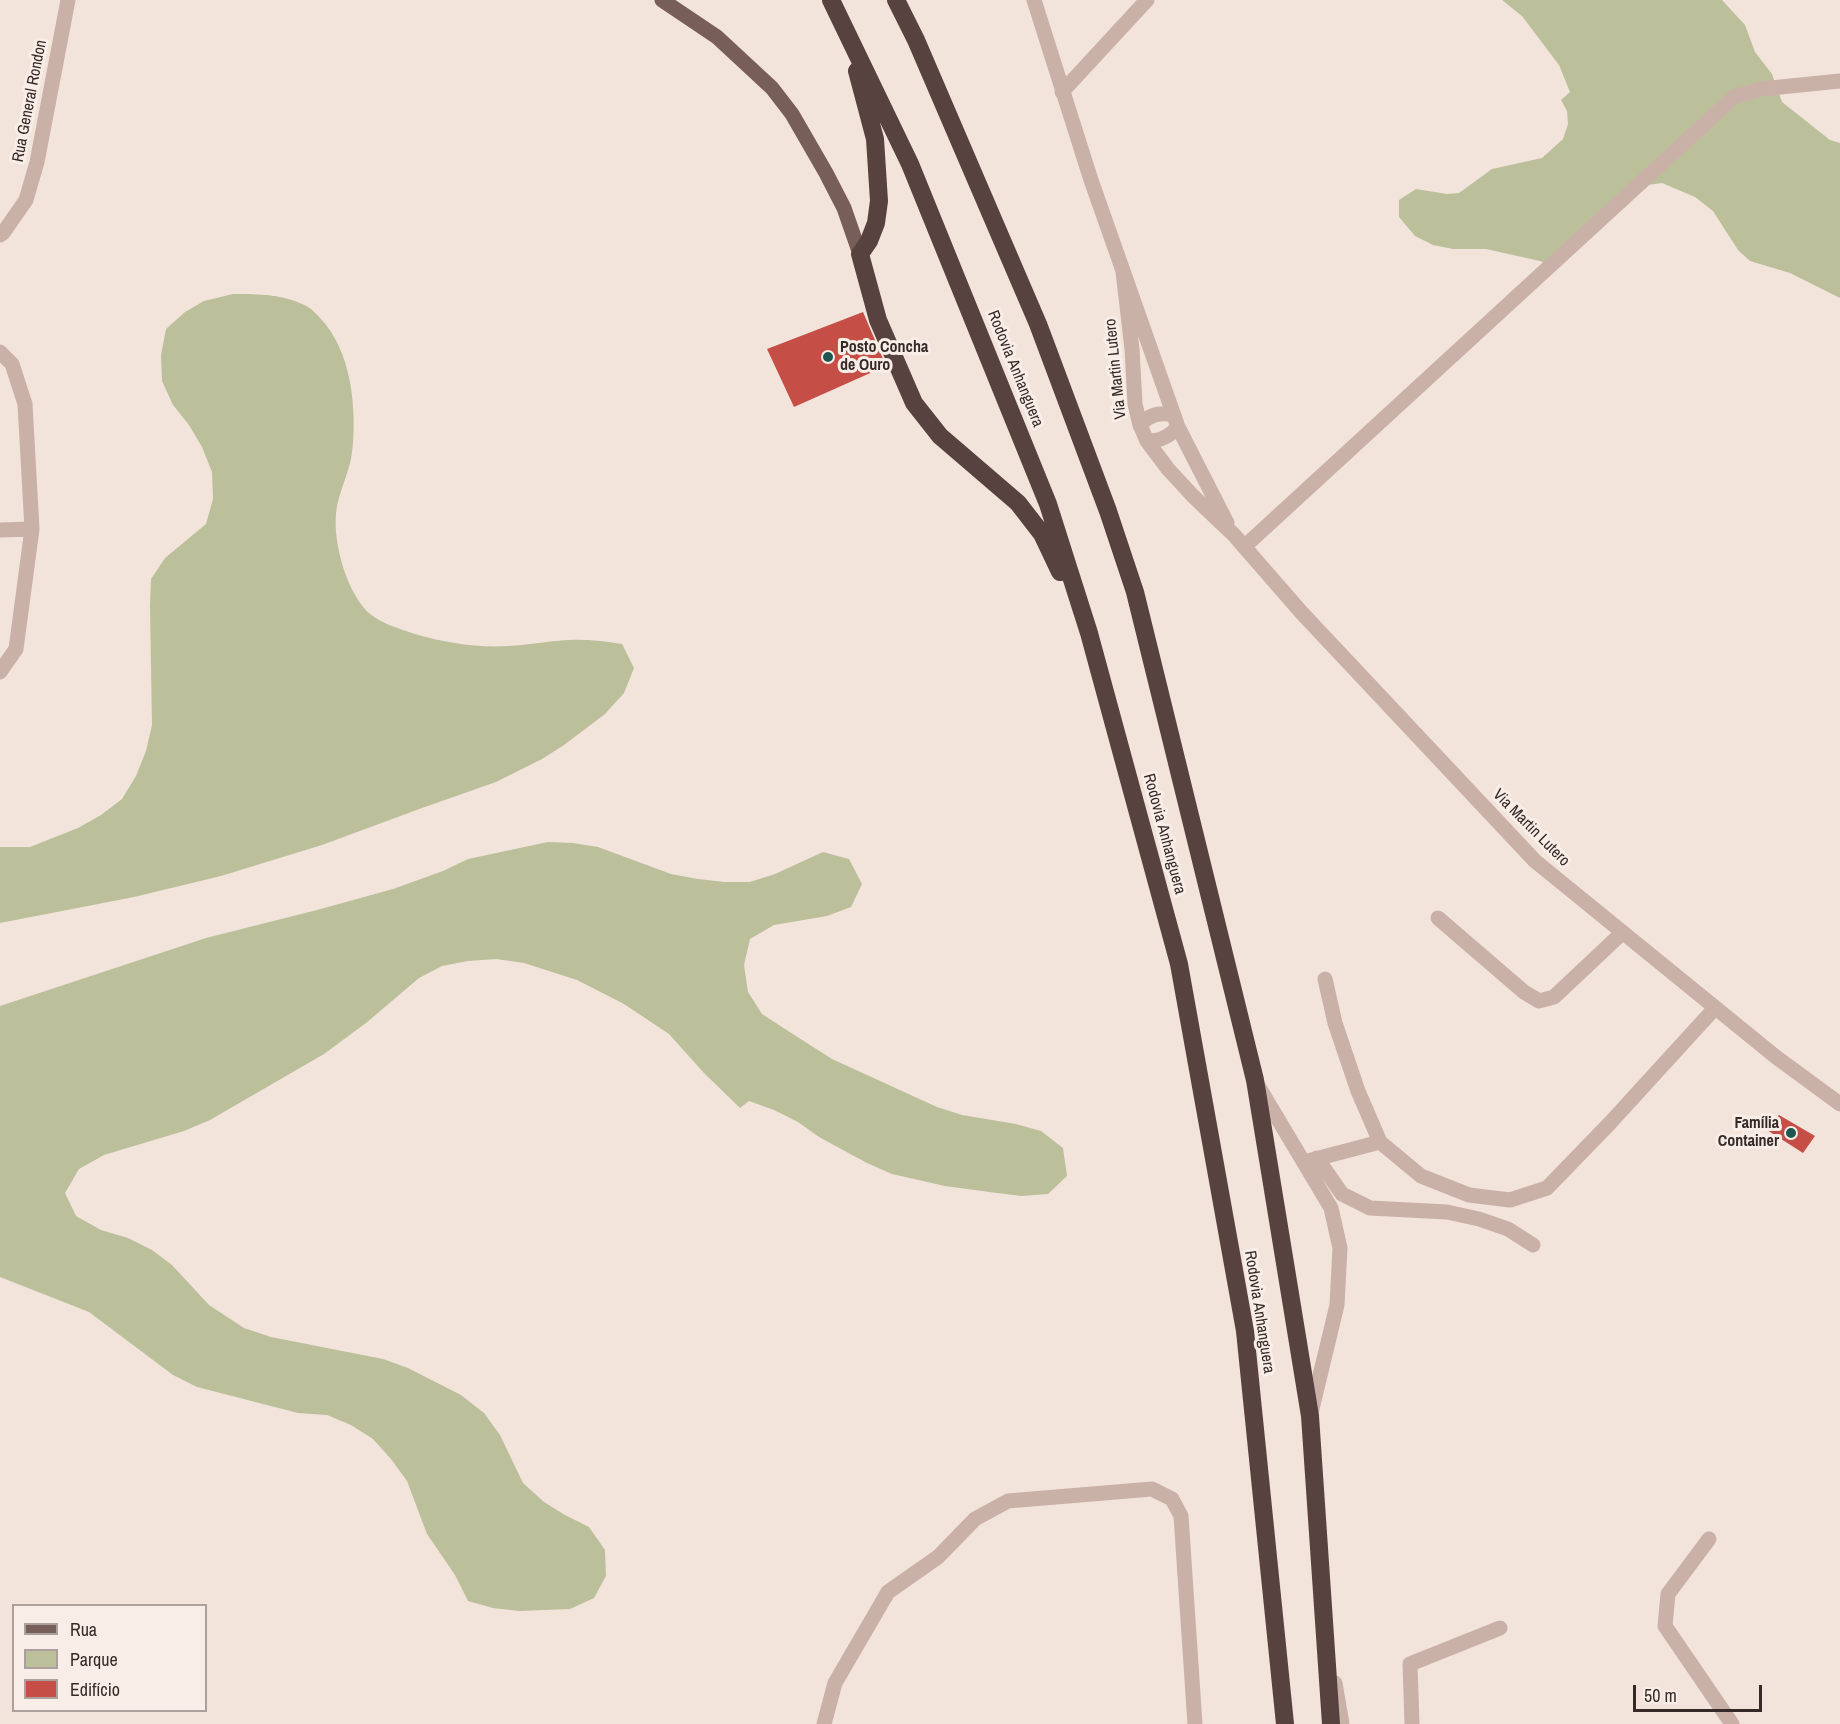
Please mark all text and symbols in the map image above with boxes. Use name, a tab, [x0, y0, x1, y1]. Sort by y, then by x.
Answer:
street label: Rua General Rondon	[9, 38, 51, 164]
street label: Rodovia Anhanguera	[983, 308, 1047, 430]
street label: Via Martin Lutero	[1101, 318, 1131, 420]
place label: Posto Concha de Ouro	[840, 338, 928, 376]
marker: Posto Concha de Ouro	[821, 350, 835, 364]
street label: Rodovia Anhanguera	[1139, 772, 1189, 896]
street label: Via Martin Lutero	[1488, 785, 1574, 871]
place label: Família Container	[1718, 1114, 1779, 1152]
marker: Família Container	[1784, 1126, 1798, 1140]
street label: Rodovia Anhanguera	[1240, 1249, 1278, 1375]
legend	[12, 1604, 207, 1712]
text: Rua	[70, 1617, 97, 1642]
text: Parque	[70, 1647, 118, 1672]
scale bar	[1636, 1673, 1765, 1711]
text: Edifício	[70, 1677, 120, 1702]
text: 50 m	[1644, 1683, 1677, 1708]

